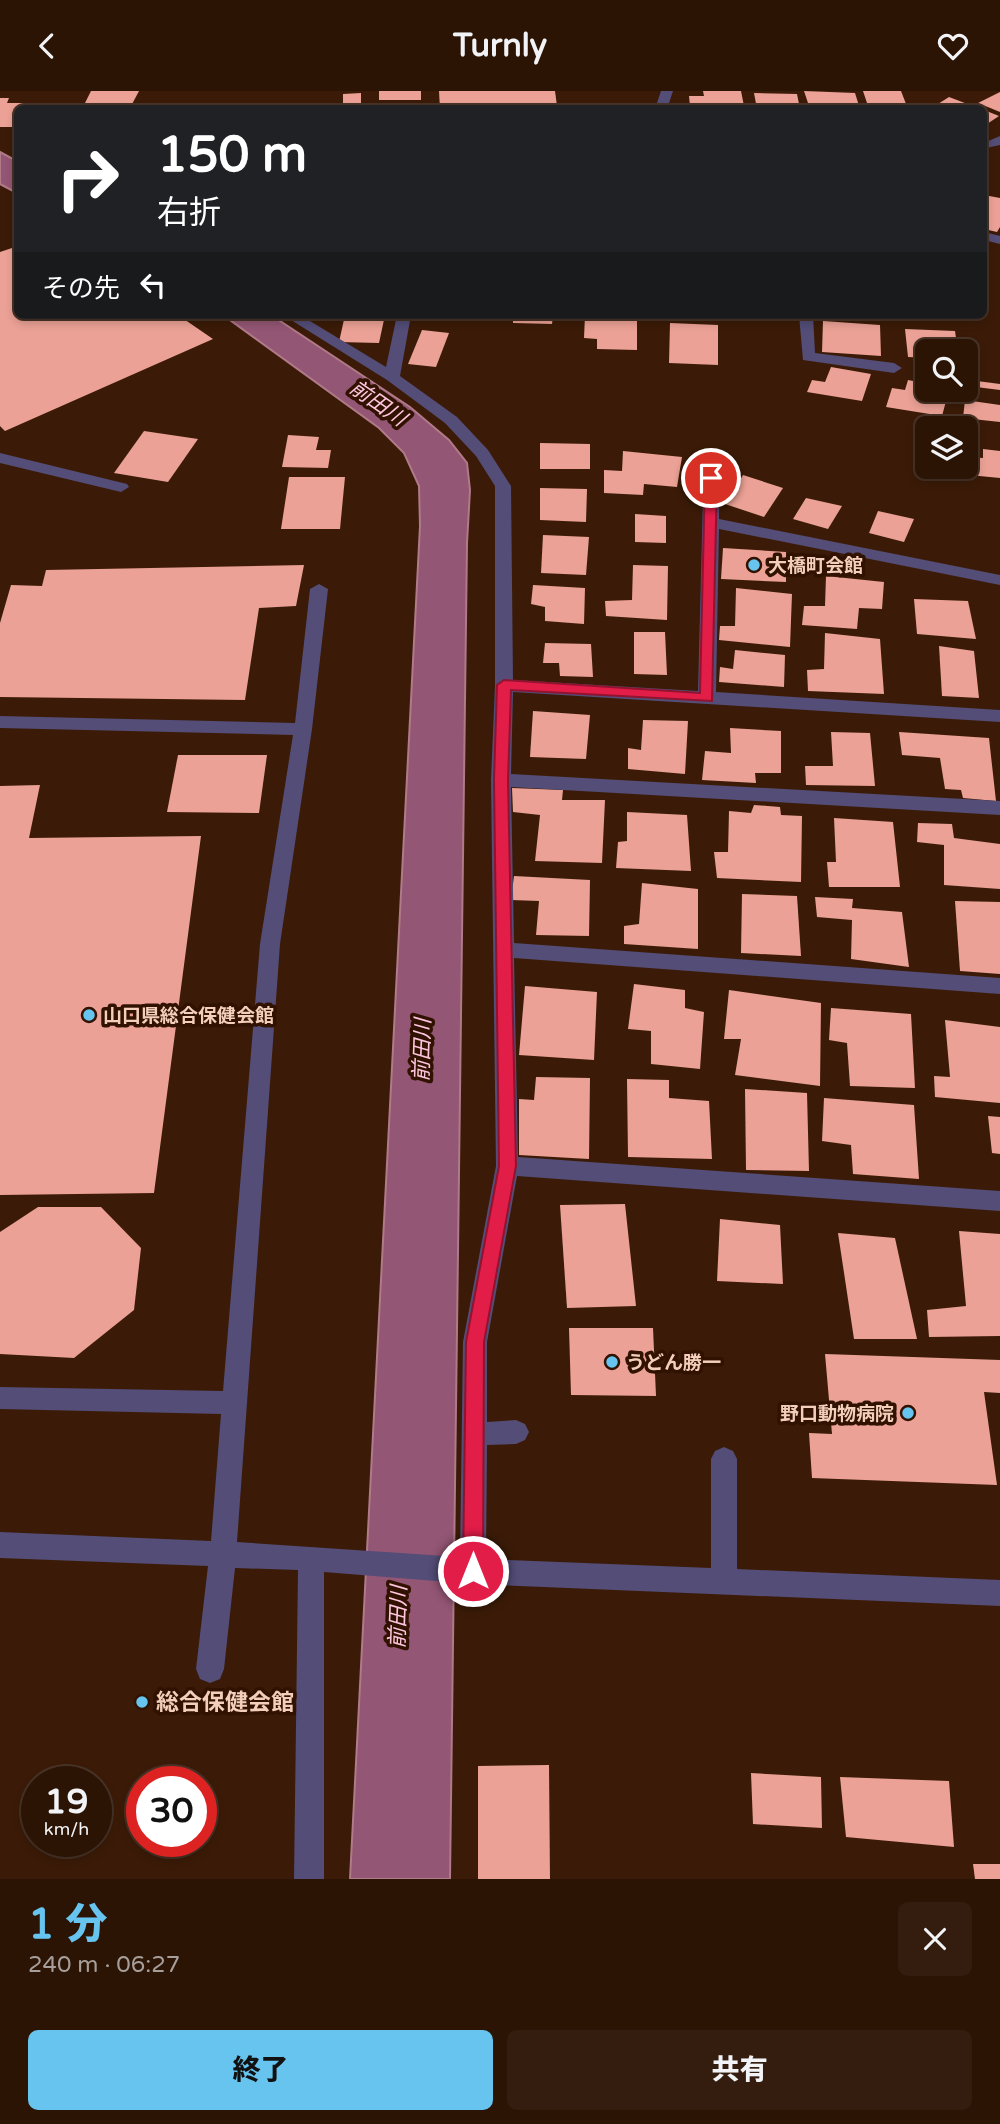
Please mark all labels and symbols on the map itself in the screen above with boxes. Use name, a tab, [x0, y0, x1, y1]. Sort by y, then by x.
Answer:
water label: 前田川	[345, 375, 412, 433]
pin	[681, 448, 741, 508]
place label: 大橋町会館	[768, 555, 863, 577]
marker: 大橋町会館	[746, 557, 762, 573]
place label: 山口県総合保健会館	[103, 1005, 274, 1027]
marker: 山口県総合保健会館	[81, 1007, 97, 1023]
water label: 前田川	[409, 1016, 436, 1082]
place label: うどん勝一	[626, 1352, 721, 1374]
marker: うどん勝一	[604, 1354, 620, 1370]
place label: 野口動物病院	[780, 1403, 894, 1425]
marker: 野口動物病院	[900, 1405, 916, 1421]
position arrow	[436, 1534, 510, 1608]
water label: 前田川	[385, 1583, 412, 1649]
place label: 総合保健会館	[156, 1689, 294, 1717]
marker: 総合保健会館	[134, 1694, 150, 1710]
speed limit sign: 30	[126, 1766, 217, 1857]

